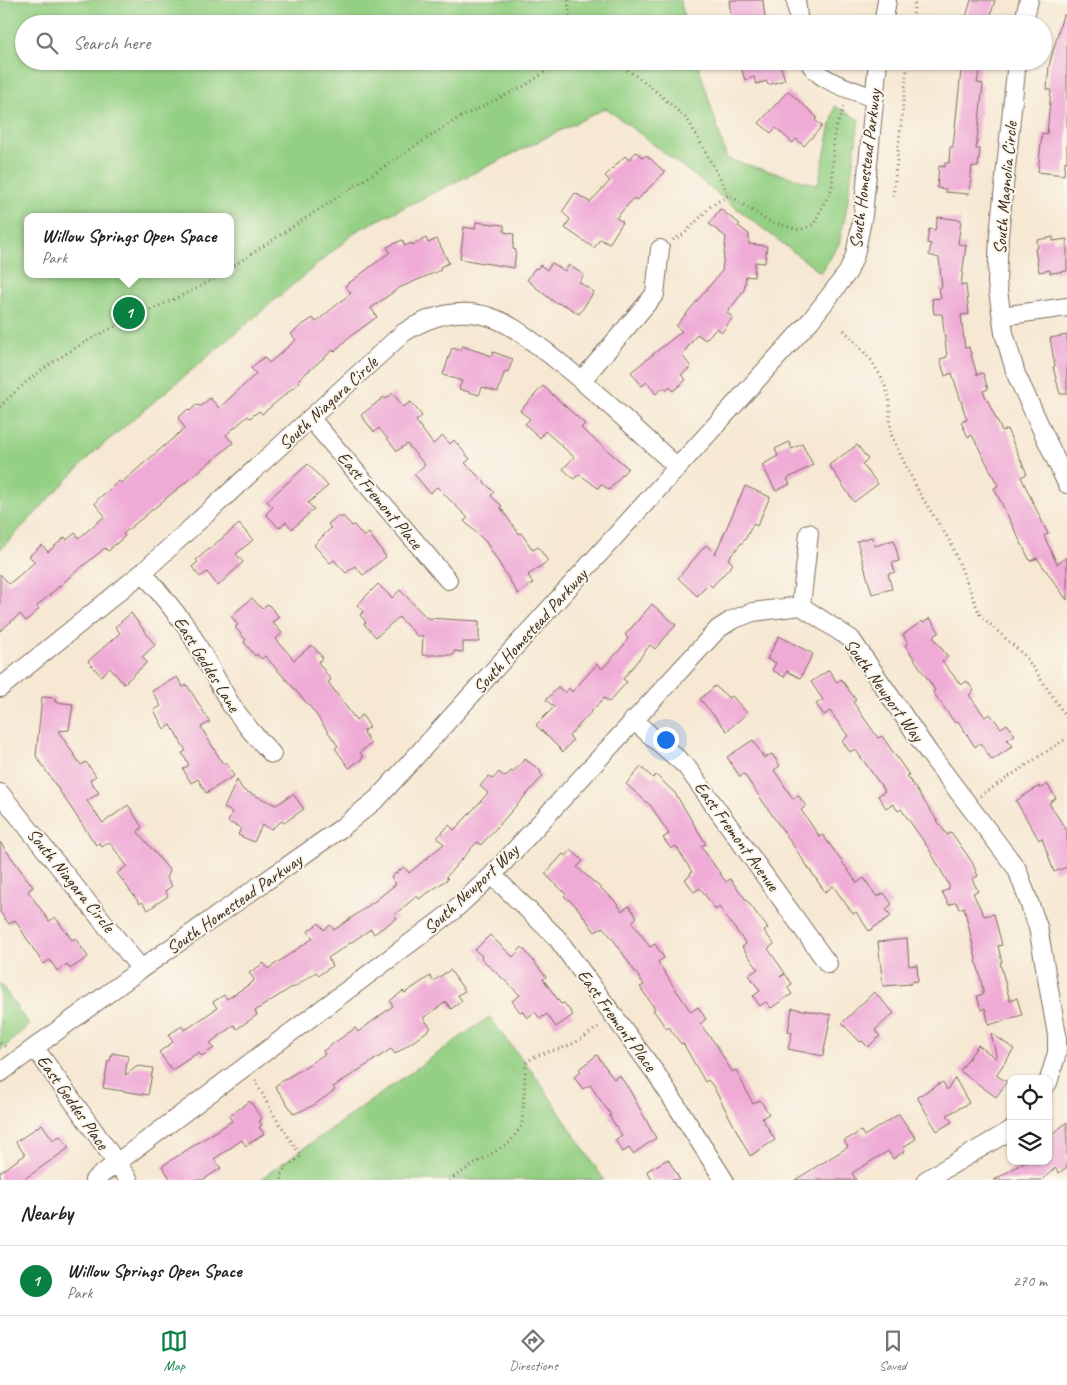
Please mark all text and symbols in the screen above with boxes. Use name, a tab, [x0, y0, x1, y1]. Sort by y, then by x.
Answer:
search box	[15, 15, 1052, 70]
icon: search	[33, 29, 61, 57]
text: Search here	[73, 31, 150, 55]
street label: South Homestead Parkway	[844, 86, 886, 250]
street label: South Magnolia Circle	[988, 120, 1022, 255]
popup	[24, 213, 234, 278]
text: Willow Springs Open Space	[42, 224, 216, 248]
text: Park	[42, 248, 67, 268]
pin: 1	[113, 294, 145, 332]
street label: South Niagara Circle	[274, 351, 383, 454]
street label: East Fremont Place	[333, 447, 428, 554]
street label: South Homestead Parkway	[468, 563, 593, 698]
street label: East Geddes Lane	[169, 612, 246, 717]
street label: South Newport Way	[839, 634, 930, 747]
your location	[653, 727, 679, 753]
street label: East Fremont Avenue	[690, 777, 785, 896]
street label: South Niagara Circle	[22, 824, 120, 937]
street label: South Newport Way	[419, 838, 524, 939]
street label: South Homestead Parkway	[162, 848, 308, 959]
street label: East Fremont Place	[573, 965, 662, 1076]
street label: East Geddes Place	[32, 1050, 114, 1154]
map controls	[1007, 1075, 1052, 1165]
button: locate	[1007, 1075, 1052, 1120]
button: layers	[1007, 1120, 1052, 1165]
text: Nearby	[20, 1200, 73, 1226]
text: Willow Springs Open Space	[67, 1259, 242, 1283]
text: 1	[32, 1271, 40, 1291]
text: 270 m	[1013, 1271, 1047, 1291]
text: Park	[67, 1283, 92, 1303]
tab: Map	[160, 1327, 188, 1374]
tab: Directions	[509, 1327, 558, 1374]
tab: Saved	[879, 1327, 907, 1374]

